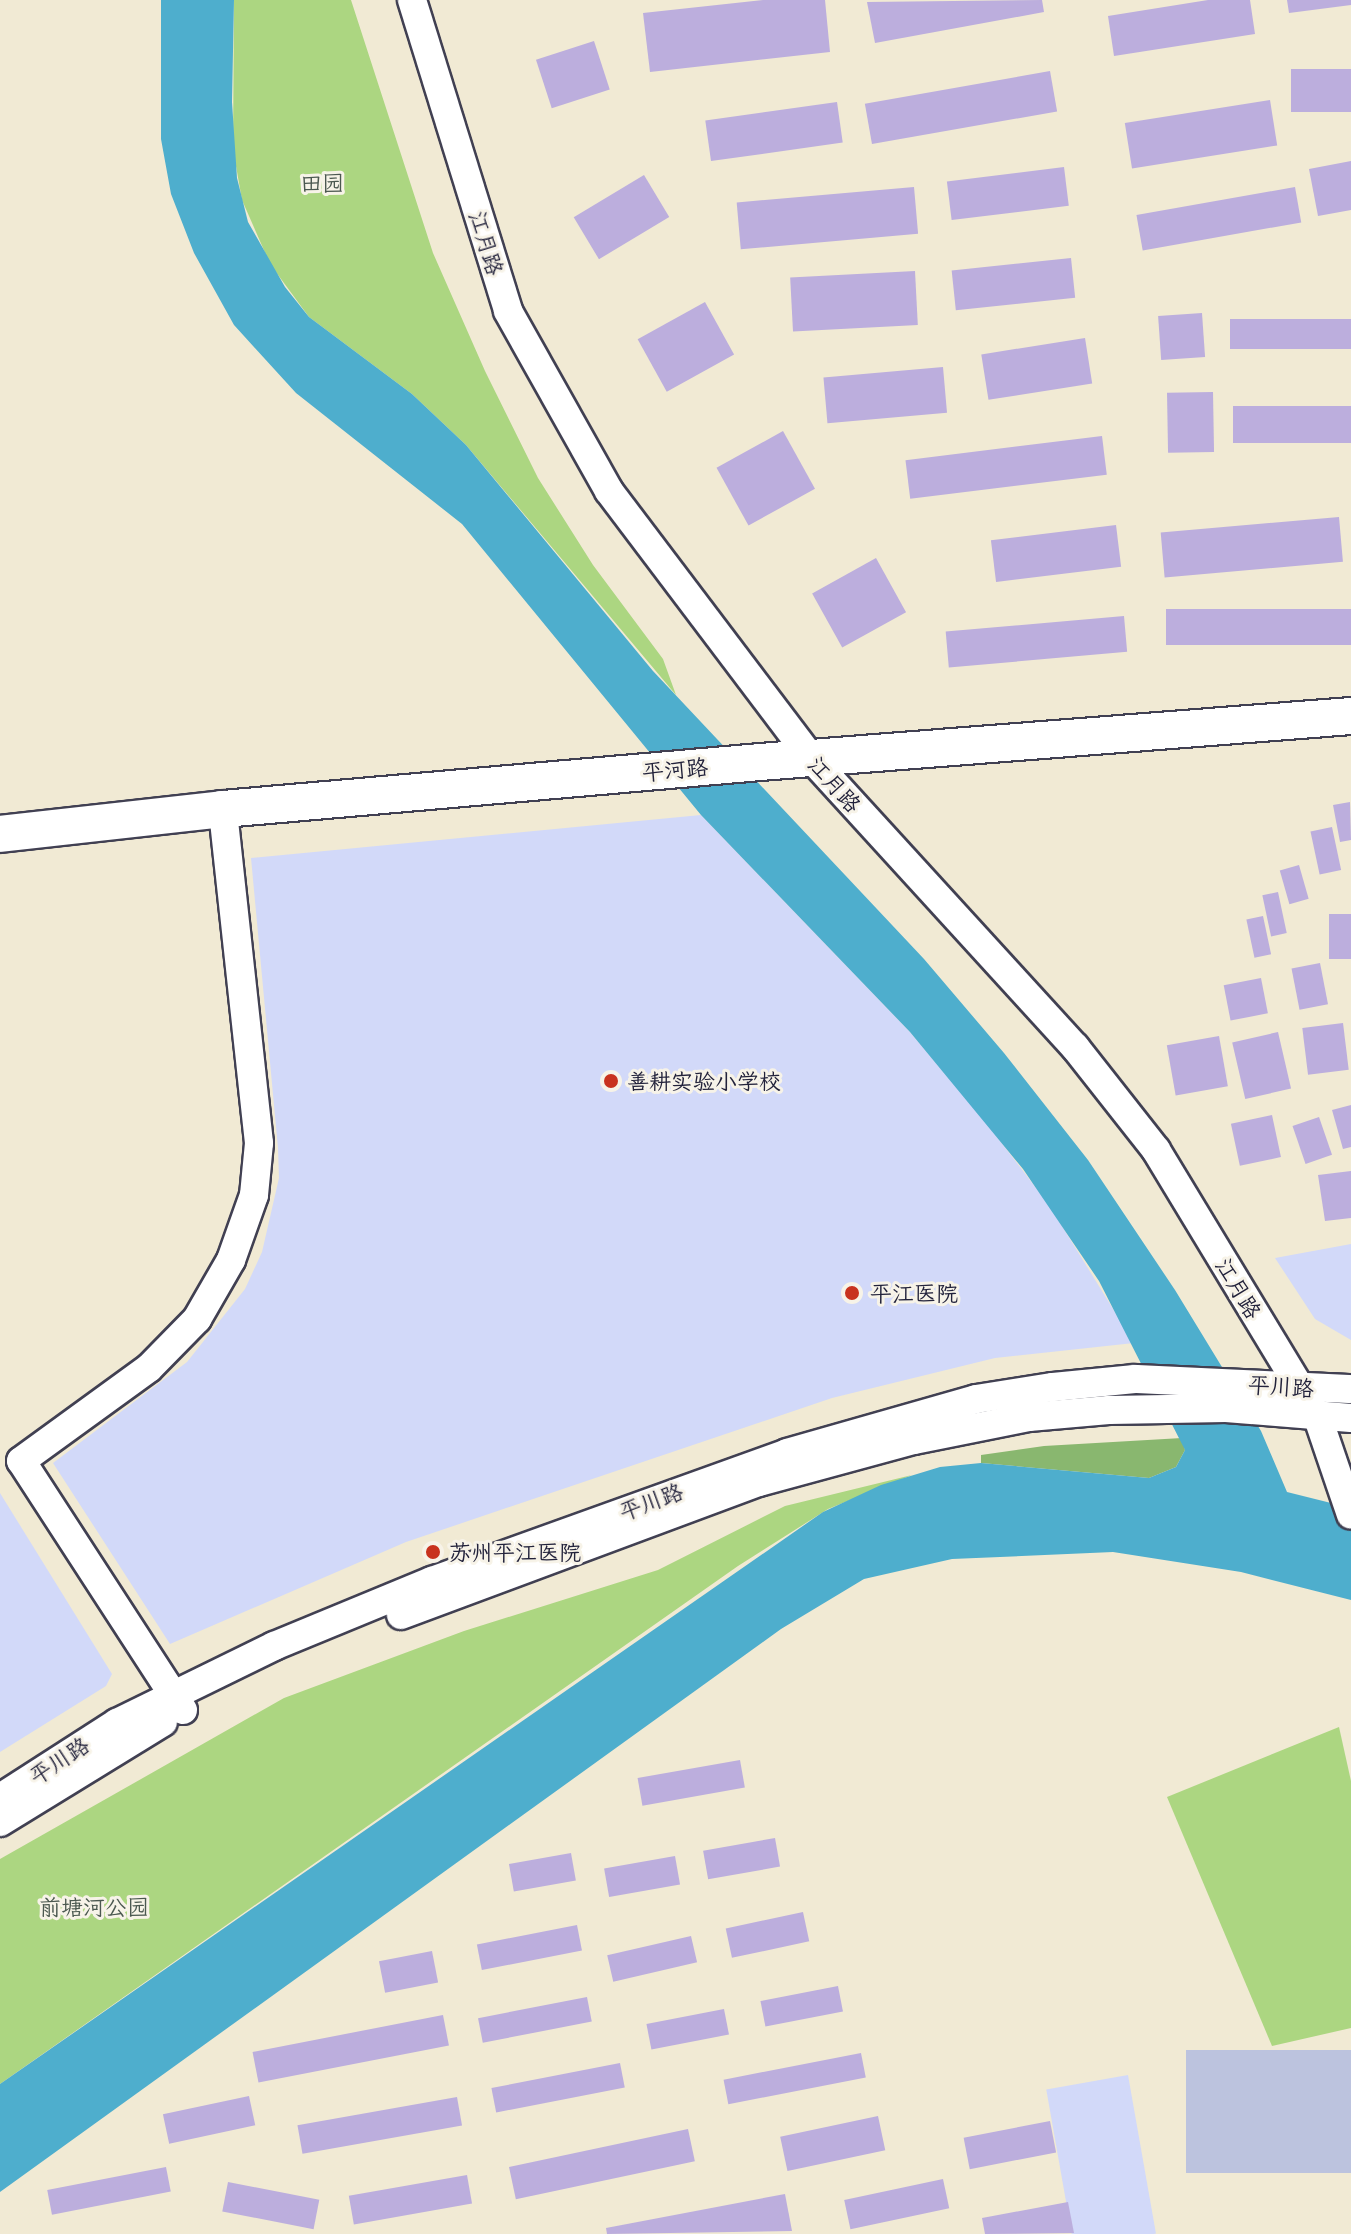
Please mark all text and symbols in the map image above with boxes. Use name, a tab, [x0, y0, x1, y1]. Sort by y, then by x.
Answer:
park label: 田园	[300, 170, 344, 196]
street label: 江月路	[465, 208, 509, 278]
street label: 江月路	[803, 751, 867, 817]
street label: 平河路	[641, 753, 709, 785]
place label: 善耕实验小学校	[627, 1068, 781, 1094]
marker: 善耕实验小学校	[602, 1072, 620, 1090]
street label: 江月路	[1211, 1253, 1267, 1323]
place label: 平江医院	[870, 1280, 958, 1306]
marker: 平江医院	[841, 1282, 863, 1304]
street label: 平川路	[1247, 1371, 1315, 1401]
street label: 平川路	[615, 1477, 687, 1525]
place label: 苏州平江医院	[449, 1539, 581, 1565]
marker: 苏州平江医院	[424, 1543, 442, 1561]
street label: 平川路	[24, 1731, 94, 1789]
park label: 前塘河公园	[39, 1894, 149, 1920]

